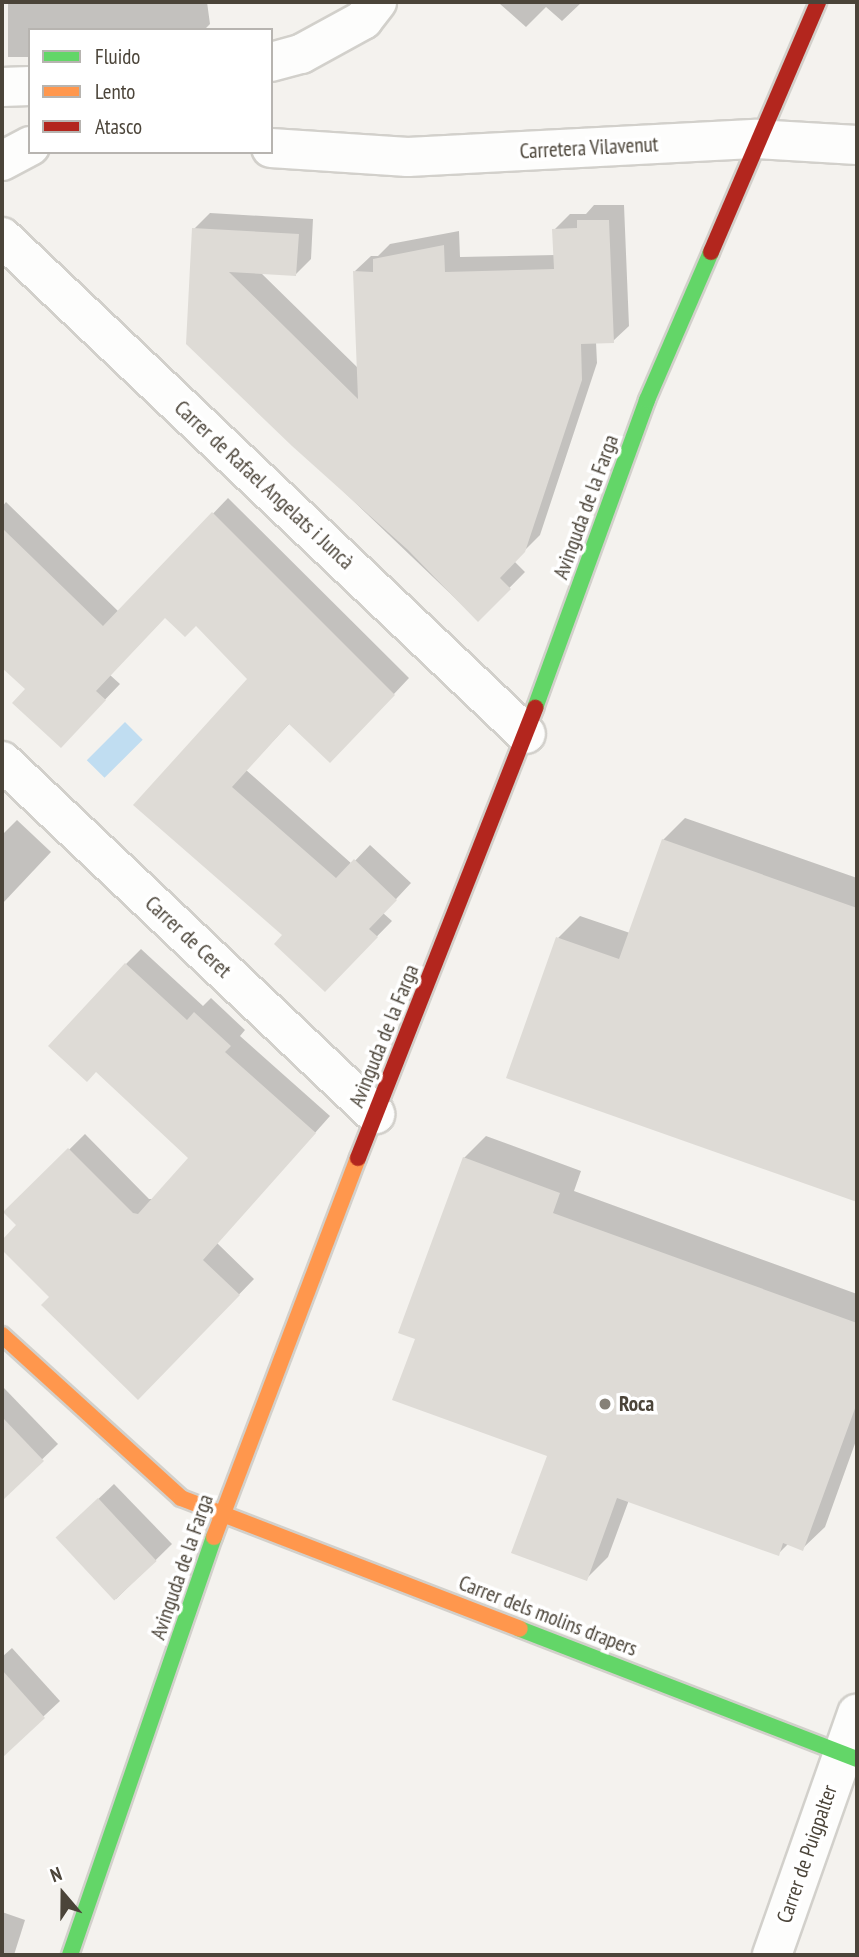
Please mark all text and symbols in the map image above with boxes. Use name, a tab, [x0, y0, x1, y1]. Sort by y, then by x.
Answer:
legend	[28, 28, 273, 154]
text: Fluido	[95, 43, 140, 70]
text: Lento	[95, 78, 135, 105]
text: Atasco	[95, 113, 142, 140]
street label: Carretera Vilavenut	[519, 132, 659, 164]
street label: Carrer de Rafael Angelats i Juncà	[169, 395, 359, 575]
street label: Avinguda de la Farga	[548, 431, 624, 583]
street label: Carrer de Ceret	[140, 891, 236, 983]
street label: Avinguda de la Farga	[344, 961, 424, 1111]
place label: Roca	[619, 1391, 654, 1417]
marker: Roca	[597, 1396, 613, 1412]
street label: Avinguda de la Farga	[145, 1491, 219, 1643]
street label: Carrer dels molins drapers	[455, 1570, 641, 1662]
street label: Carrer de Puigpalter	[772, 1782, 842, 1926]
north arrow	[28, 1859, 98, 1929]
text: N	[47, 1861, 65, 1887]

